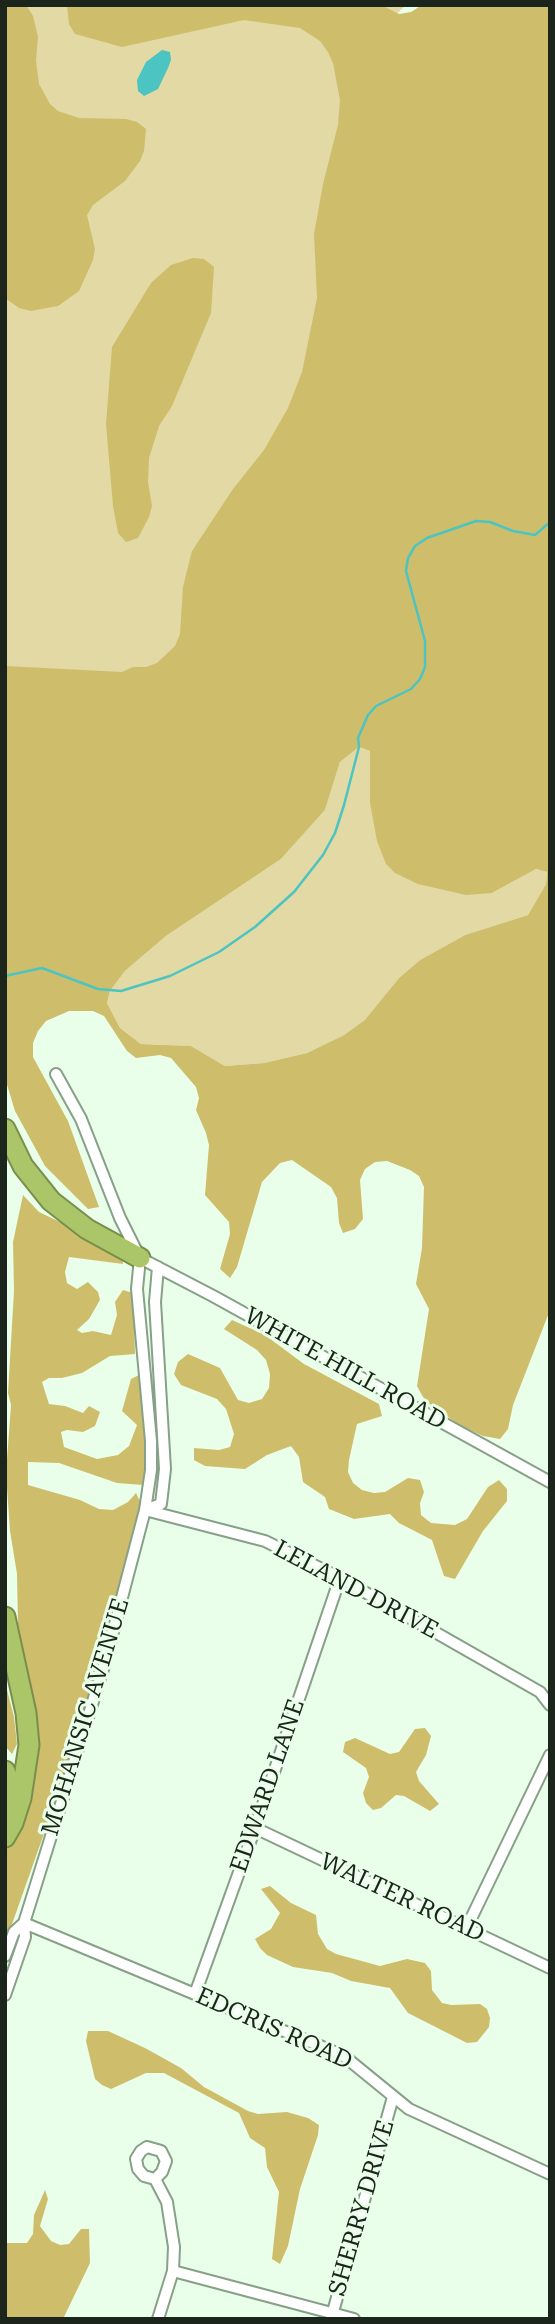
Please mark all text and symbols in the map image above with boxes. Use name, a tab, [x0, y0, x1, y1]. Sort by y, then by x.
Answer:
street label: WHITE HILL ROAD	[239, 1302, 451, 1436]
street label: LELAND DRIVE	[269, 1535, 443, 1645]
street label: MOHANSIC AVENUE	[36, 1595, 136, 1839]
street label: EDWARD LANE	[225, 1695, 311, 1877]
street label: WALTER ROAD	[315, 1847, 489, 1949]
street label: EDCRIS ROAD	[191, 1982, 357, 2076]
street label: SHERRY DRIVE	[323, 2117, 401, 2299]

